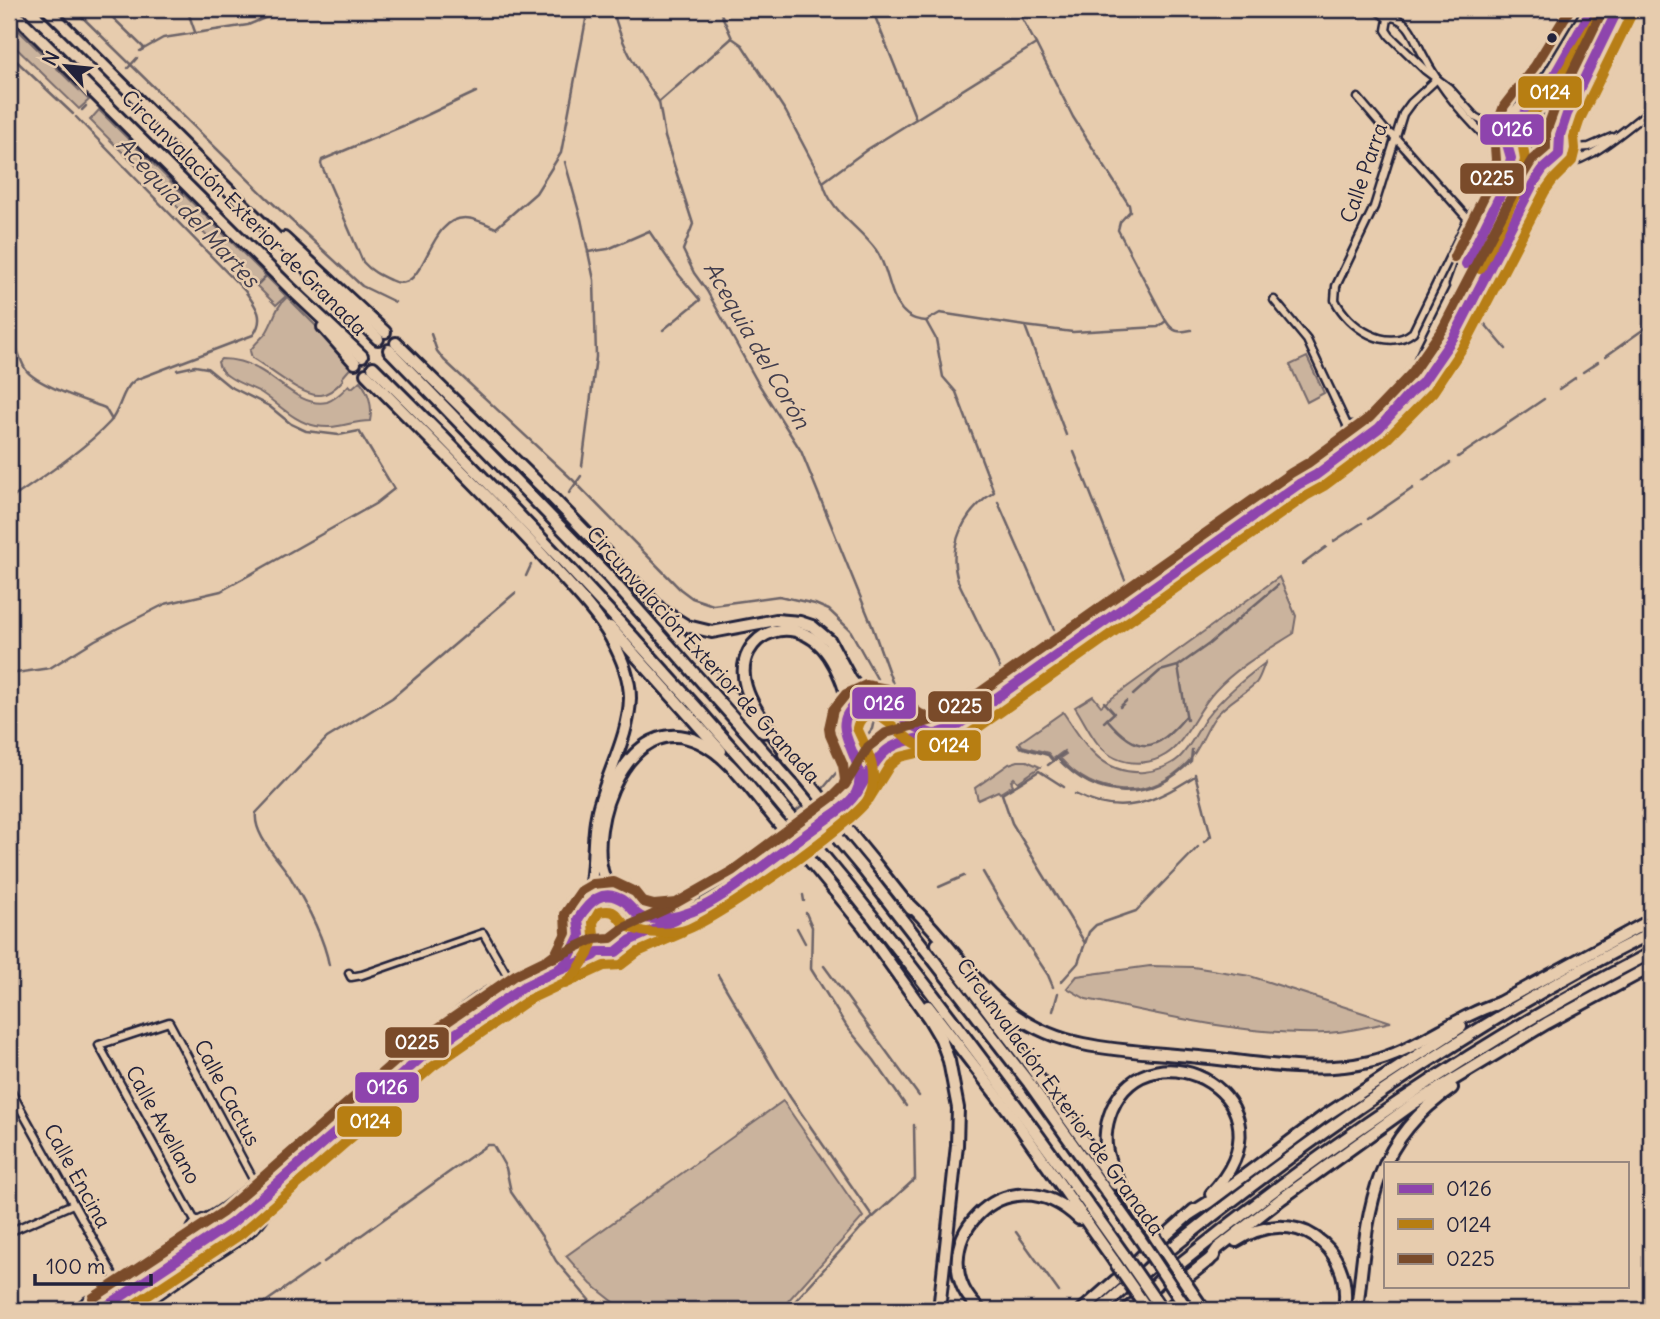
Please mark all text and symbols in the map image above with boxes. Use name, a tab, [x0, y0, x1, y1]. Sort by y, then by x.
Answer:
unlabelled marker	[1545, 31, 1559, 45]
north arrow	[32, 32, 102, 102]
text: N	[37, 47, 65, 70]
line badge: 0124	[1517, 75, 1583, 109]
text: 0124	[1529, 80, 1571, 104]
street label: Circunvalación Exterior de Granada	[116, 84, 373, 341]
line badge: 0126	[1479, 113, 1545, 146]
text: 0126	[1491, 117, 1533, 141]
street label: Calle Parra	[1334, 119, 1393, 227]
water label: Acequia del Martes	[111, 130, 267, 294]
line badge: 0225	[1459, 162, 1525, 195]
text: 0225	[1470, 166, 1514, 190]
water label: Acequia del Corón	[698, 256, 817, 434]
street label: Circunvalación Exterior de Granada	[581, 521, 826, 789]
line badge: 0126	[851, 686, 917, 720]
line badge: 0225	[927, 690, 993, 723]
text: 0126	[863, 691, 905, 715]
text: 0225	[938, 694, 982, 718]
line badge: 0124	[916, 729, 982, 762]
text: 0124	[928, 733, 970, 757]
street label: Circunvalación Exterior de Granada	[951, 953, 1170, 1241]
line badge: 0225	[384, 1026, 450, 1059]
text: 0225	[395, 1030, 439, 1054]
street label: Calle Cactus	[188, 1035, 267, 1151]
street label: Calle Avellano	[120, 1061, 207, 1189]
line badge: 0126	[354, 1071, 420, 1104]
text: 0126	[366, 1075, 408, 1099]
line badge: 0124	[336, 1105, 403, 1138]
text: 0124	[349, 1109, 391, 1133]
street label: Calle Encina	[38, 1119, 117, 1233]
legend	[1384, 1162, 1628, 1288]
text: 0126	[1446, 1175, 1492, 1202]
text: 0124	[1446, 1211, 1491, 1238]
scale bar	[35, 1242, 150, 1286]
text: 0225	[1446, 1245, 1495, 1272]
text: 100 m	[46, 1253, 105, 1280]

